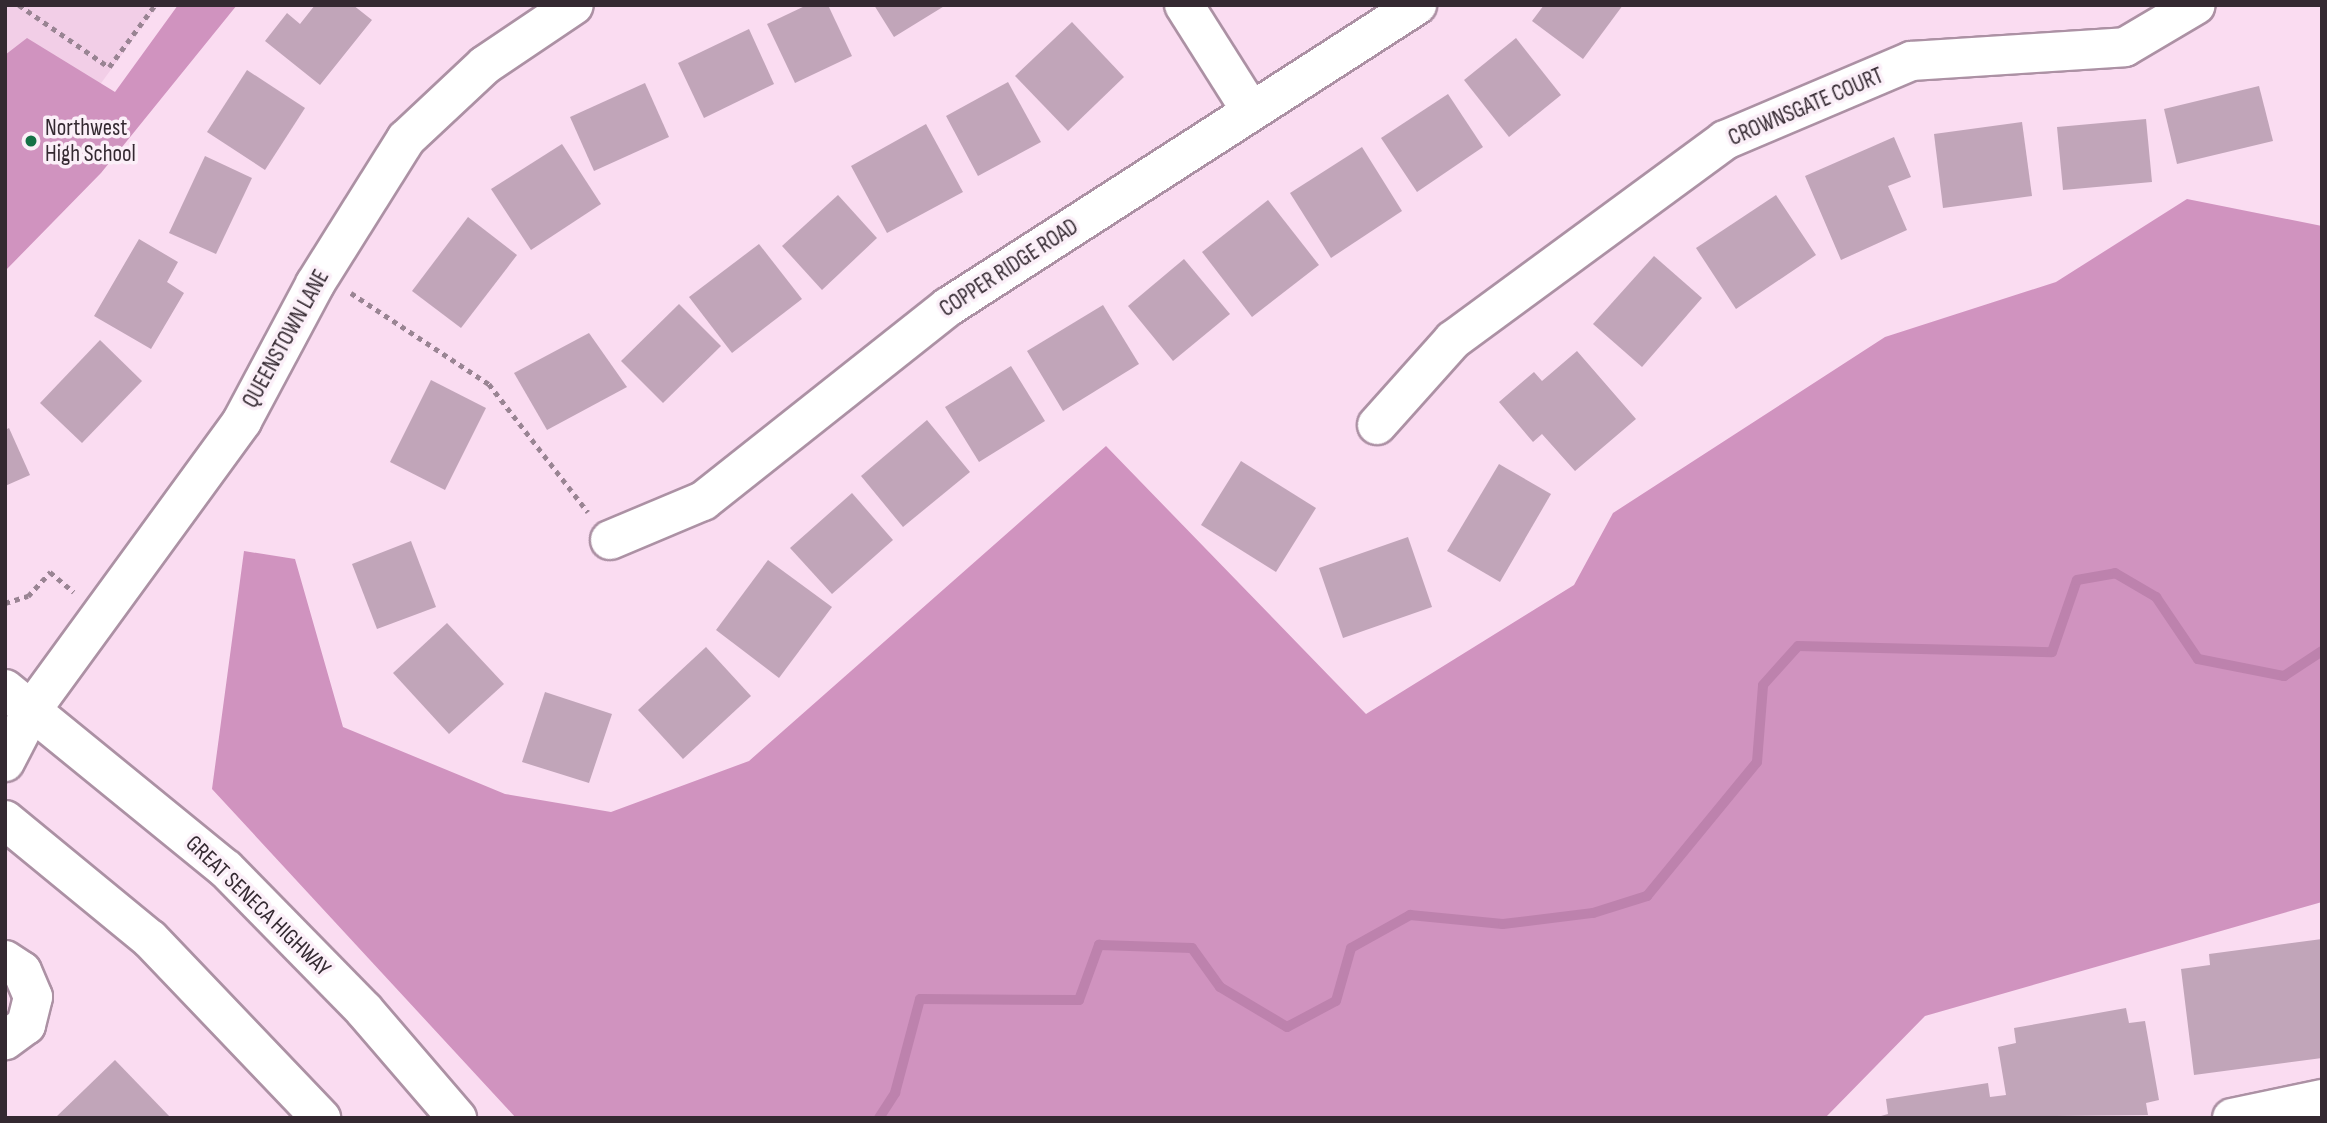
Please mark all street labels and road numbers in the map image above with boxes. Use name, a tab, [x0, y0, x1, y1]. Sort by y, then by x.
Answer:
street label: CROWNSGATE COURT	[1724, 62, 1888, 152]
street label: COPPER RIDGE ROAD	[935, 213, 1083, 323]
street label: QUEENSTOWN LANE	[237, 265, 335, 413]
street label: GREAT SENECA HIGHWAY	[180, 830, 336, 982]

